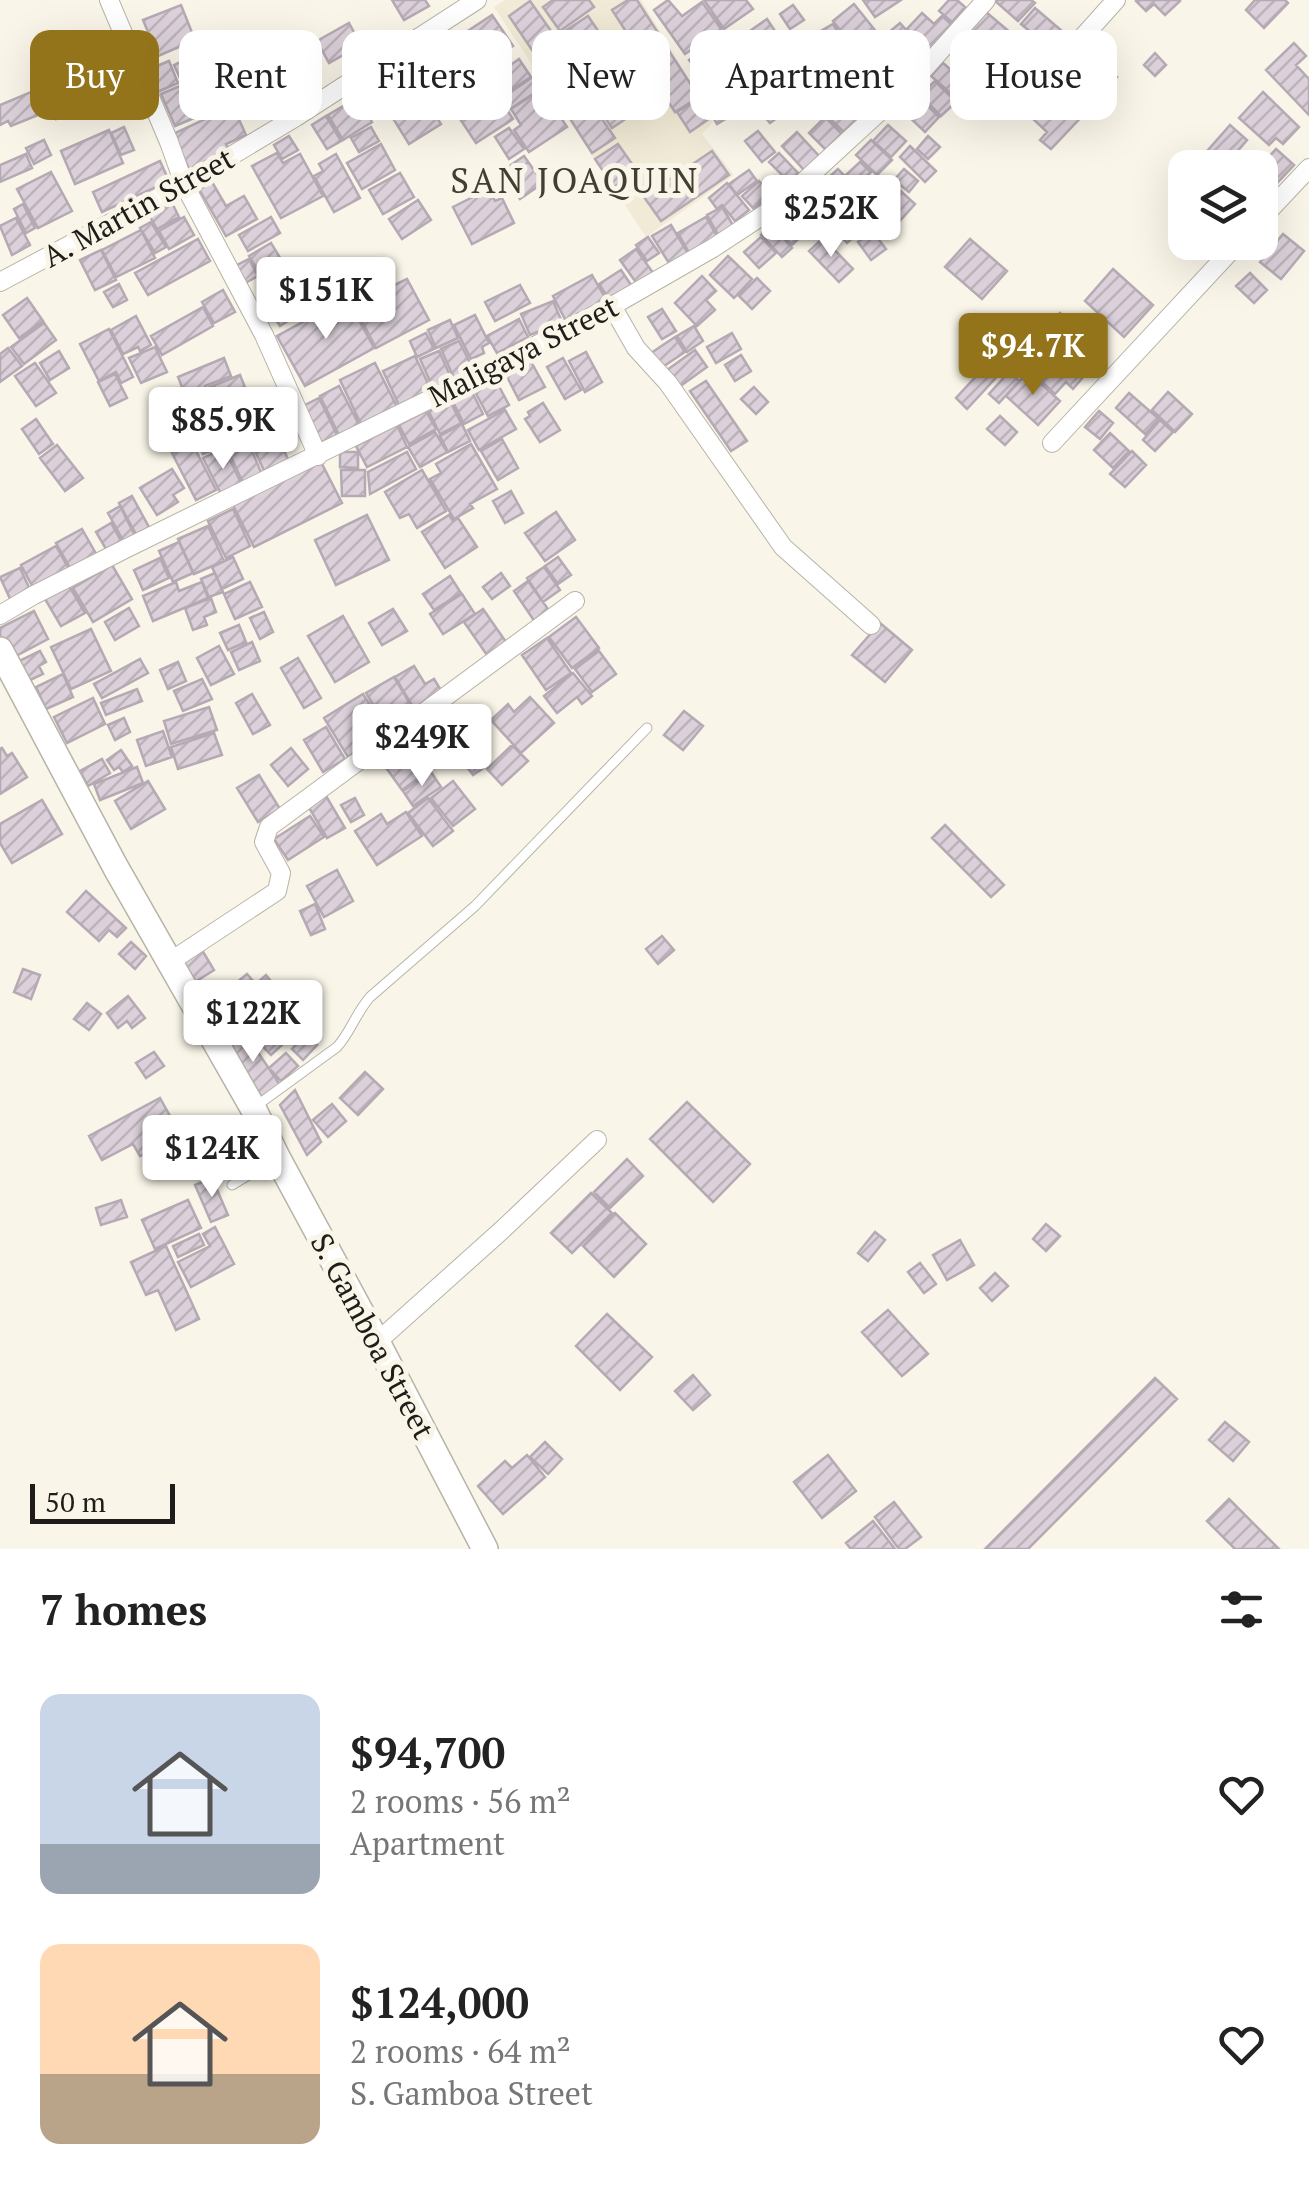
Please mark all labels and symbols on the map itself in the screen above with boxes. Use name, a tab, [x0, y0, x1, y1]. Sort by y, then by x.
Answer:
street label: A. Martin Street	[35, 138, 241, 276]
district label: SAN JOAQUIN	[450, 157, 700, 203]
pin: $252K	[761, 175, 901, 260]
pin: $151K	[256, 257, 396, 342]
street label: Maligaya Street	[421, 286, 625, 416]
pin: $94.7K	[952, 313, 1114, 398]
pin: $85.9K	[142, 387, 304, 472]
pin: $249K	[352, 704, 492, 789]
pin: $122K	[183, 980, 323, 1065]
pin: $124K	[142, 1115, 282, 1200]
street label: S. Gamboa Street	[302, 1226, 444, 1446]
scale bar	[30, 1479, 175, 1524]

